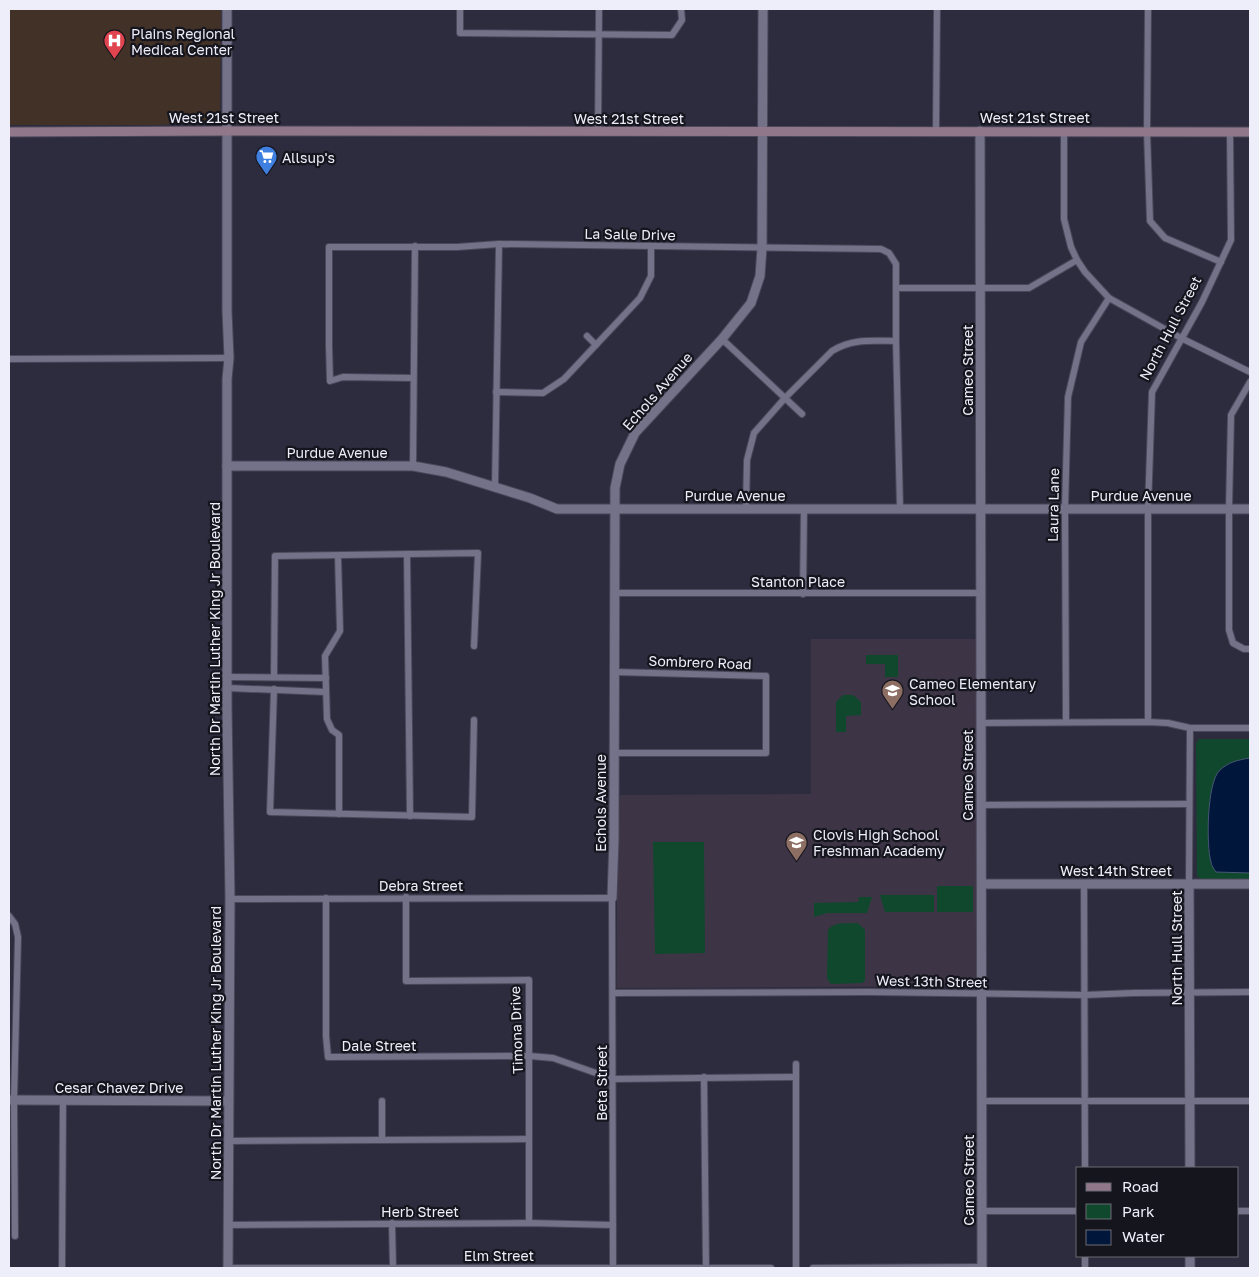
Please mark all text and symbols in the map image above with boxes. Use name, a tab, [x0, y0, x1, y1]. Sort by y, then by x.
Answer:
place label: Plains Regional Medical Center	[131, 25, 235, 58]
hospital icon: Plains Regional Medical Center	[103, 29, 127, 60]
street label: West 21st Street	[169, 109, 279, 126]
street label: West 21st Street	[980, 109, 1090, 126]
street label: West 21st Street	[574, 110, 684, 127]
supermarket icon: Allsup's	[254, 145, 278, 176]
place label: Allsup's	[282, 149, 335, 166]
street label: La Salle Drive	[584, 225, 676, 243]
street label: North Hull Street	[1135, 273, 1205, 383]
street label: Cameo Street	[959, 324, 976, 416]
street label: Echols Avenue	[618, 348, 696, 434]
street label: Purdue Avenue	[286, 444, 388, 461]
street label: Laura Lane	[1044, 468, 1062, 542]
street label: Purdue Avenue	[684, 487, 786, 504]
street label: Purdue Avenue	[1090, 487, 1192, 504]
street label: North Dr Martin Luther King Jr Boulevard	[206, 502, 223, 776]
street label: Stanton Place	[751, 573, 845, 590]
street label: Sombrero Road	[648, 652, 752, 672]
place label: Cameo Elementary School	[909, 675, 1036, 708]
school or university icon: Cameo Elementary School	[881, 679, 905, 710]
street label: Cameo Street	[959, 729, 976, 821]
street label: Echols Avenue	[592, 754, 609, 852]
place label: Clovis High School Freshman Academy	[813, 826, 945, 859]
school or university icon: Clovis High School Freshman Academy	[785, 830, 809, 861]
street label: West 14th Street	[1060, 862, 1172, 879]
street label: Debra Street	[379, 877, 463, 894]
street label: North Hull Street	[1168, 890, 1185, 1006]
street label: North Dr Martin Luther King Jr Boulevard	[207, 906, 224, 1180]
street label: West 13th Street	[876, 972, 988, 990]
street label: Timona Drive	[506, 986, 526, 1074]
street label: Dale Street	[341, 1037, 417, 1054]
street label: Beta Street	[593, 1045, 610, 1121]
street label: Cesar Chavez Drive	[55, 1079, 183, 1096]
street label: Cameo Street	[960, 1134, 977, 1226]
legend	[1076, 1167, 1239, 1257]
text: Road	[1122, 1177, 1159, 1195]
text: Park	[1122, 1202, 1155, 1220]
street label: Herb Street	[381, 1203, 459, 1220]
text: Water	[1122, 1227, 1165, 1245]
street label: Elm Street	[464, 1247, 534, 1264]

